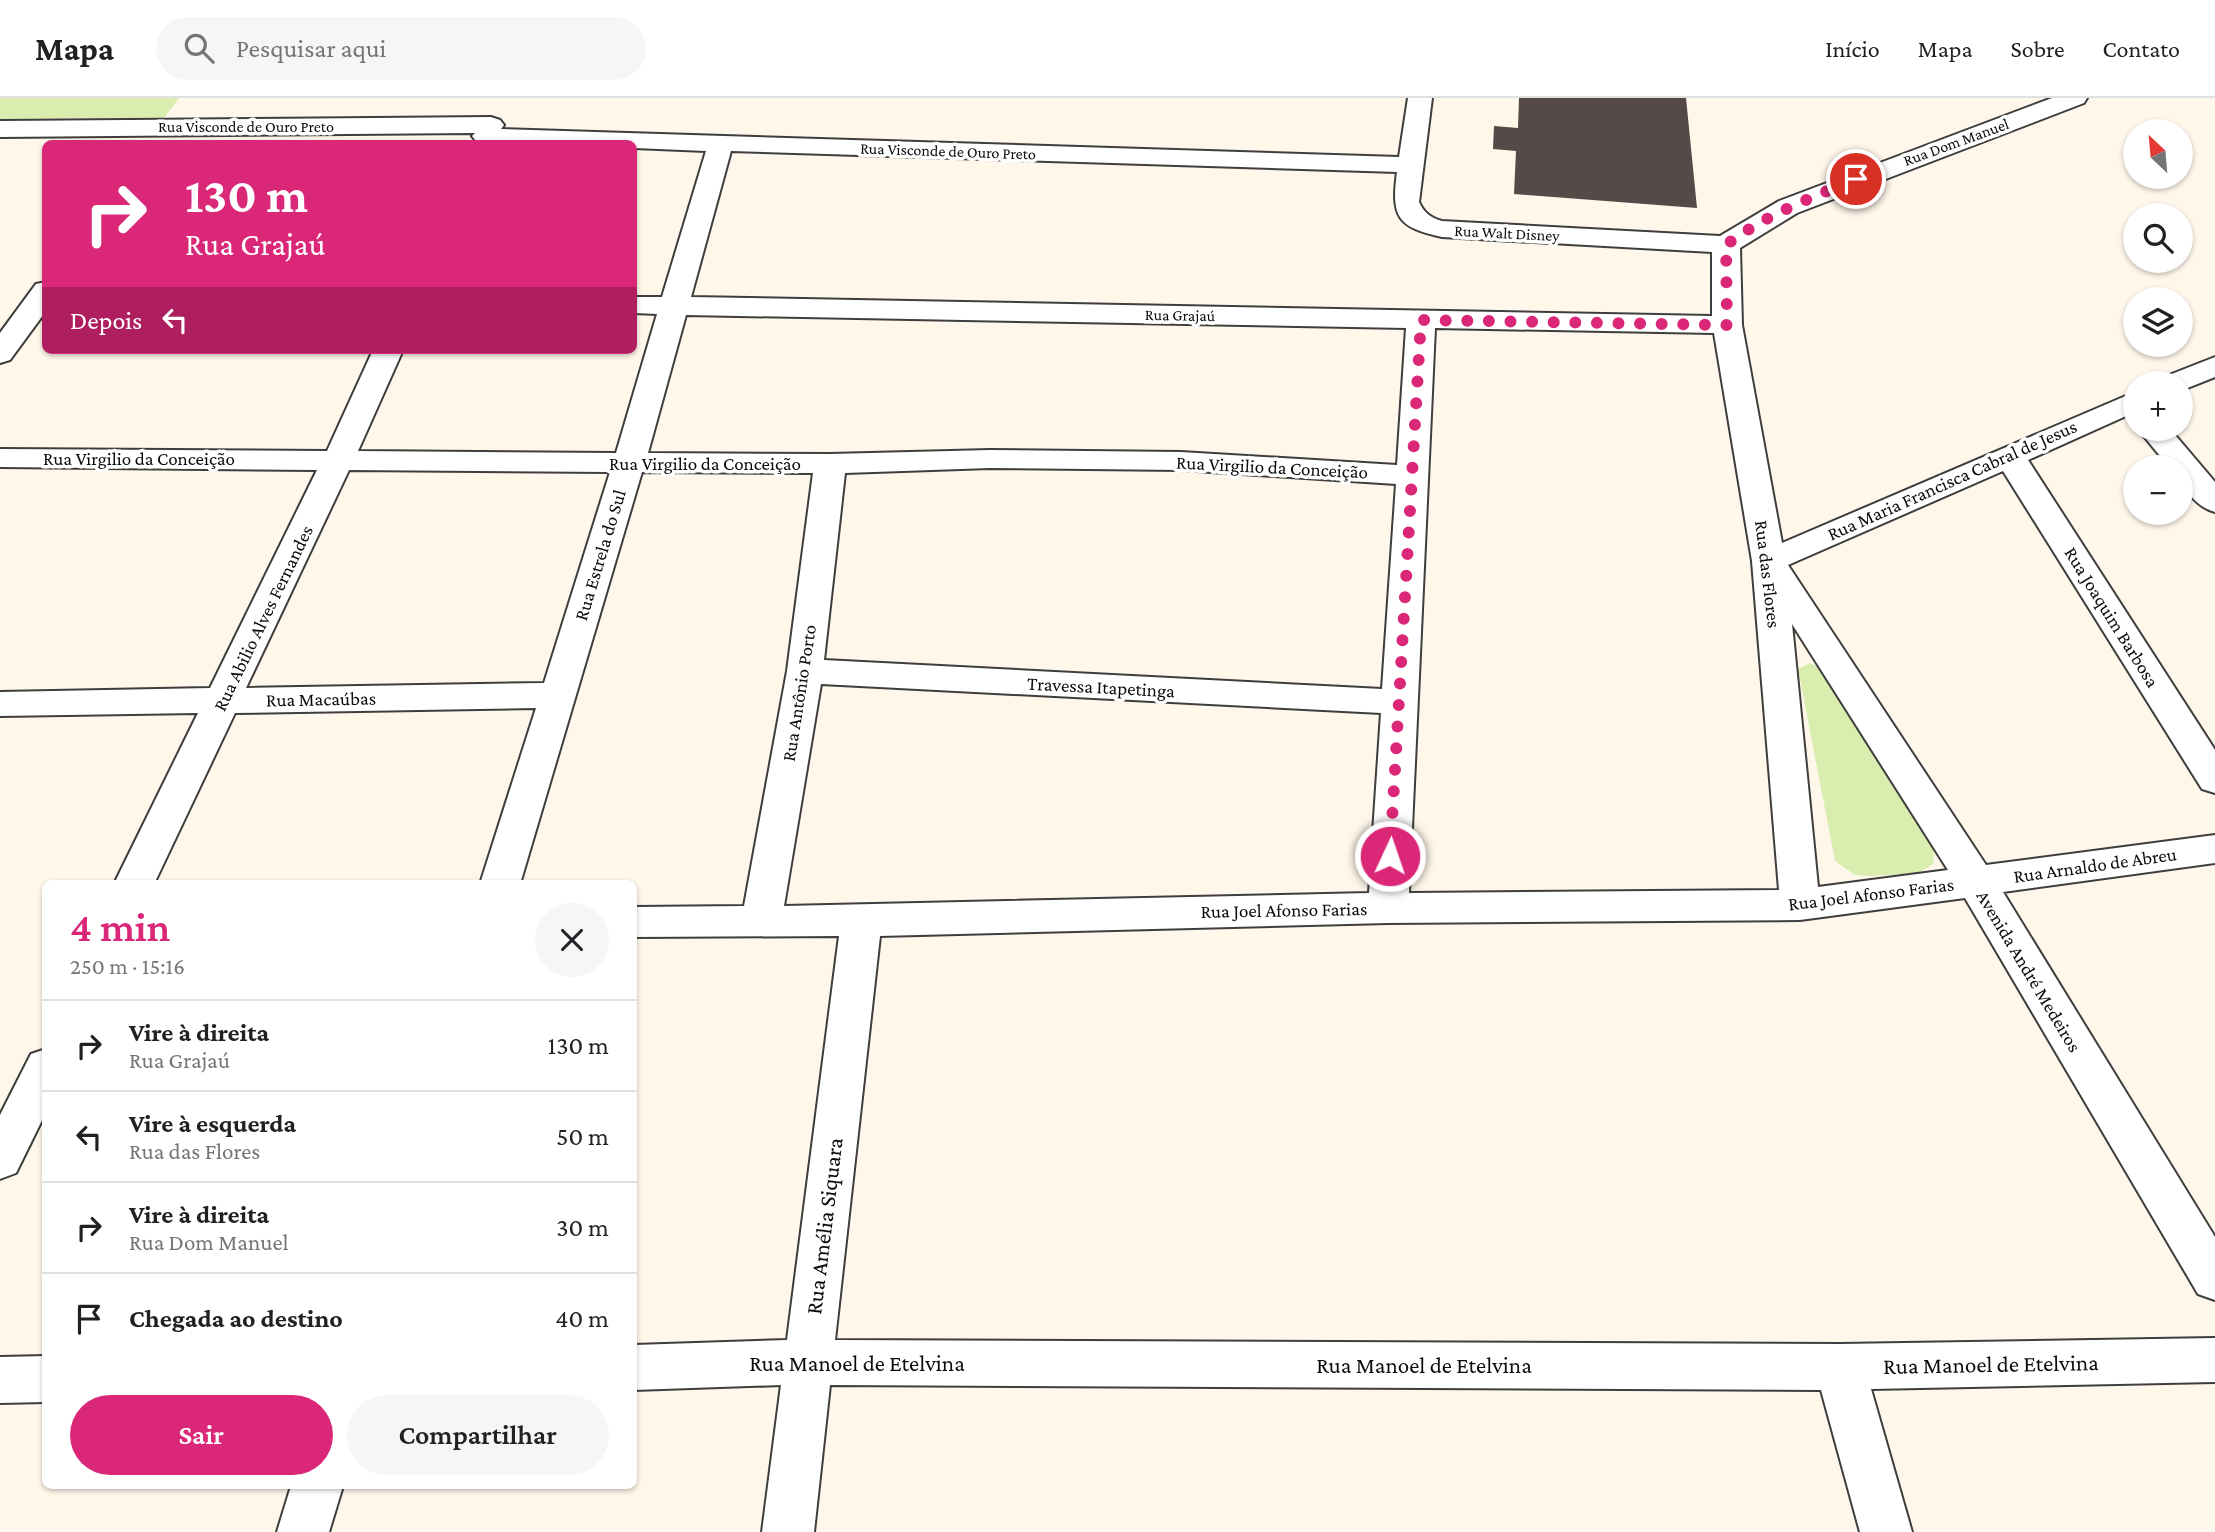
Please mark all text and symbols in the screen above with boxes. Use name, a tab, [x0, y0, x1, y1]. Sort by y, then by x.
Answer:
search box	[156, 17, 646, 80]
icon: search	[180, 29, 218, 67]
text: Mapa	[35, 30, 114, 67]
text: Pesquisar aqui	[236, 34, 386, 63]
text: Início	[1825, 35, 1880, 62]
text: Mapa	[1918, 35, 1973, 62]
text: Sobre	[2011, 35, 2065, 62]
text: Contato	[2103, 35, 2180, 62]
street label: Rua Dom Manuel	[1901, 115, 2011, 169]
street label: Rua Visconde de Ouro Preto	[158, 118, 334, 135]
north arrow	[2123, 119, 2193, 189]
map controls	[2123, 119, 2193, 525]
street label: Rua Visconde de Ouro Preto	[860, 139, 1036, 163]
pin	[1826, 149, 1886, 209]
icon: arrive	[1837, 160, 1875, 198]
icon: right	[70, 168, 161, 259]
text: 130 m	[185, 168, 308, 223]
button: search	[2123, 203, 2193, 273]
street label: Rua Walt Disney	[1454, 222, 1561, 245]
text: Rua Grajaú	[185, 226, 325, 262]
button: layers	[2123, 287, 2193, 357]
icon: left	[156, 301, 194, 339]
text: Depois	[70, 306, 142, 335]
street label: Rua Grajaú	[1145, 306, 1216, 325]
button: +	[2123, 371, 2193, 441]
street label: Rua Maria Francisca Cabral de Jesus	[1824, 415, 2080, 545]
street label: Rua Virgilio da Conceição	[43, 448, 235, 469]
street label: Rua Virgilio da Conceição	[1176, 451, 1368, 483]
street label: Rua Virgilio da Conceição	[609, 453, 801, 474]
button: −	[2123, 455, 2193, 525]
street label: Rua Estrela do Sul	[570, 487, 630, 623]
street label: Rua das Flores	[1751, 519, 1785, 629]
street label: Rua Abilio Alves Fernandes	[209, 522, 317, 714]
street label: Rua Joaquim Barbosa	[2060, 543, 2164, 691]
street label: Rua Antônio Porto	[778, 623, 820, 763]
street label: Travessa Itapetinga	[1027, 673, 1176, 701]
street label: Rua Macaúbas	[266, 688, 376, 710]
position arrow	[1353, 819, 1427, 893]
street label: Rua Arnaldo de Abreu	[2012, 843, 2178, 887]
street label: Rua Joel Afonso Farias	[1787, 873, 1955, 915]
street label: Avenida André Medeiros	[1972, 886, 2086, 1056]
street label: Rua Joel Afonso Farias	[1200, 898, 1368, 922]
text: 4 min	[70, 903, 170, 950]
button: close	[535, 903, 609, 977]
text: 250 m · 15:16	[70, 953, 185, 979]
text: Vire à direita	[129, 1018, 269, 1047]
icon: right	[70, 1027, 108, 1065]
text: 130 m	[548, 1031, 609, 1060]
text: Rua Grajaú	[129, 1047, 230, 1073]
text: Vire à esquerda	[129, 1109, 296, 1138]
icon: left	[70, 1118, 108, 1156]
text: 50 m	[556, 1122, 609, 1151]
street label: Rua Amélia Siquara	[800, 1136, 848, 1316]
text: Rua das Flores	[129, 1138, 260, 1164]
text: Vire à direita	[129, 1200, 269, 1229]
icon: right	[70, 1209, 108, 1247]
text: 30 m	[556, 1213, 609, 1242]
text: Rua Dom Manuel	[129, 1229, 289, 1255]
icon: arrive	[70, 1300, 108, 1338]
text: Chegada ao destino	[129, 1304, 343, 1333]
text: 40 m	[555, 1304, 609, 1333]
street label: Rua Manoel de Etelvina	[1883, 1349, 2099, 1379]
street label: Rua Manoel de Etelvina	[749, 1350, 965, 1376]
street label: Rua Manoel de Etelvina	[1316, 1352, 1532, 1378]
button: Sair	[70, 1395, 333, 1475]
button: Compartilhar	[347, 1395, 609, 1475]

